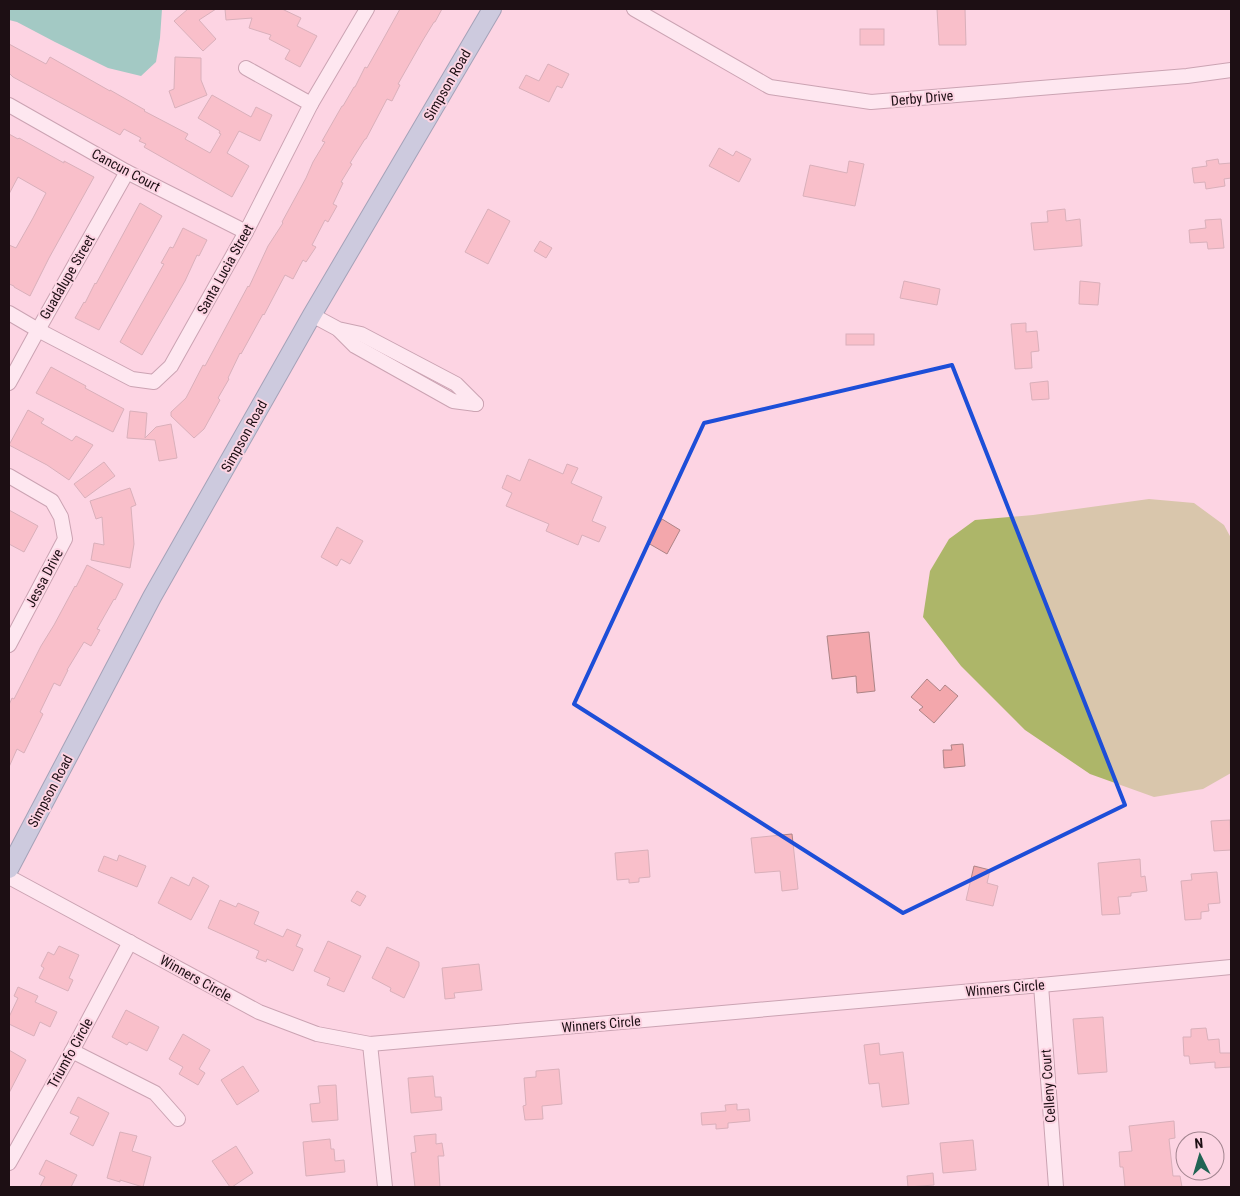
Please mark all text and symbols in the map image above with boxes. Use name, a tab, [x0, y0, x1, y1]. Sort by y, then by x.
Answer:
street label: Simpson Road	[420, 47, 474, 123]
street label: Derby Drive	[890, 87, 954, 109]
street label: Cancun Court	[89, 145, 163, 195]
street label: Santa Lucia Street	[194, 221, 256, 317]
street label: Guadalupe Street	[36, 232, 98, 322]
street label: Simpson Road	[218, 397, 270, 475]
street label: Jessa Drive	[22, 546, 66, 610]
street label: Simpson Road	[24, 752, 76, 830]
street label: Winners Circle	[157, 952, 235, 1004]
street label: Winners Circle	[965, 977, 1046, 999]
street label: Winners Circle	[561, 1013, 642, 1035]
street label: Triumfo Circle	[44, 1015, 96, 1091]
street label: Celleny Court	[1037, 1049, 1059, 1123]
north arrow	[1175, 1131, 1225, 1181]
text: N	[1194, 1135, 1204, 1151]

